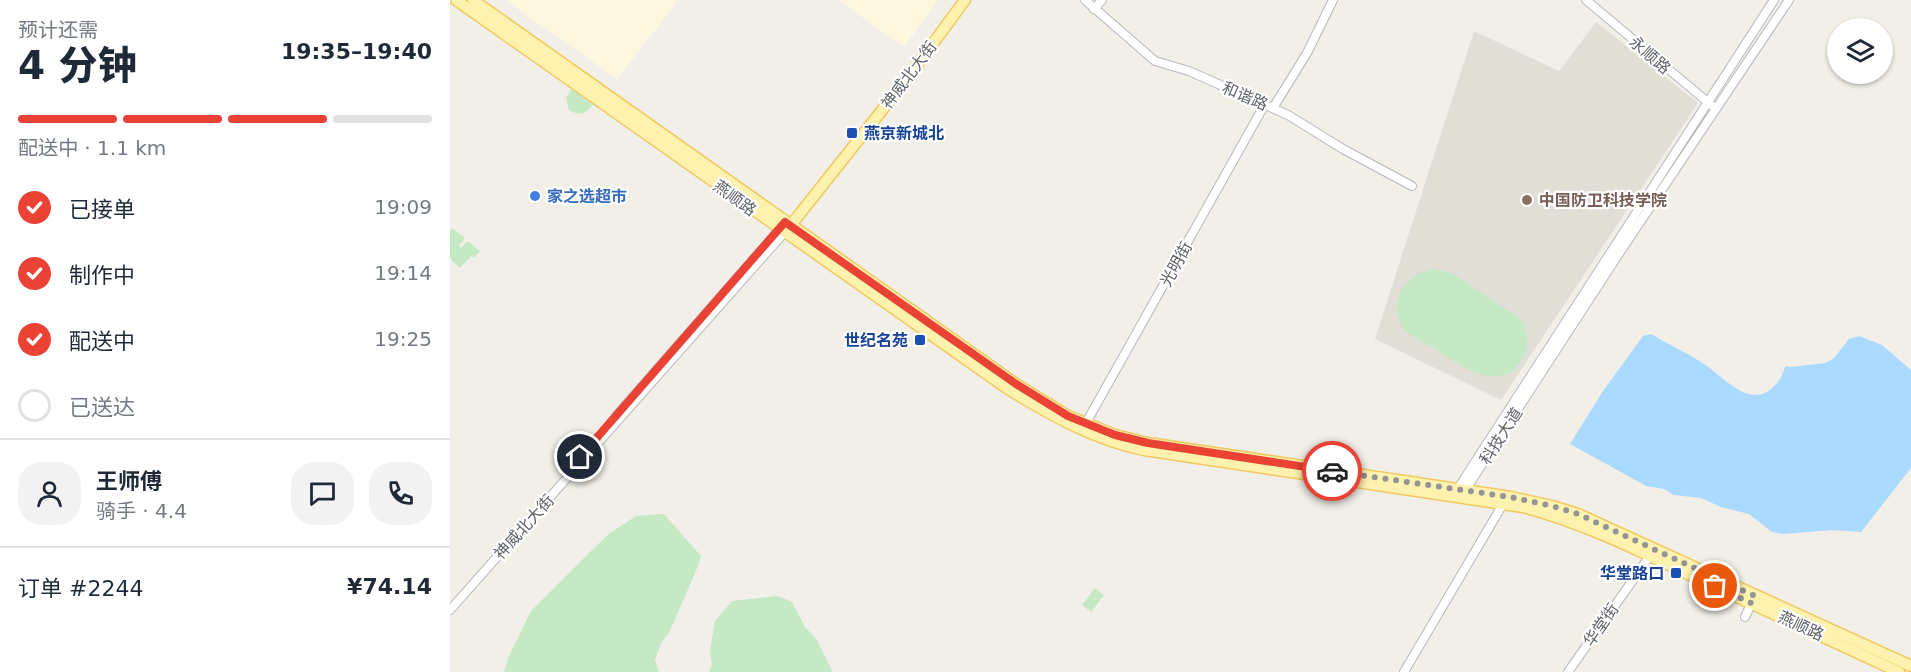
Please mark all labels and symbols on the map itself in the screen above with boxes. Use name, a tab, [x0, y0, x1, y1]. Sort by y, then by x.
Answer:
street label: 永顺路	[1626, 32, 1674, 78]
street label: 神威北大街	[877, 37, 941, 113]
street label: 和谐路	[1219, 78, 1271, 114]
place label: 燕京新城北	[864, 124, 944, 143]
marker: 燕京新城北	[845, 126, 859, 140]
street label: 燕顺路	[710, 176, 760, 220]
place label: 家之选超市	[547, 187, 627, 206]
marker: 家之选超市	[528, 189, 542, 203]
place label: 中国防卫科技学院	[1539, 191, 1667, 210]
marker: 中国防卫科技学院	[1520, 193, 1534, 207]
street label: 光明街	[1156, 238, 1196, 290]
place label: 世纪名苑	[844, 331, 908, 350]
marker: 世纪名苑	[913, 333, 927, 347]
street label: 科技大道	[1476, 404, 1526, 468]
pin	[554, 431, 605, 482]
courier	[1302, 441, 1362, 501]
street label: 神威北大街	[490, 491, 558, 563]
pin	[1689, 560, 1740, 611]
place label: 华堂路口	[1600, 564, 1664, 583]
marker: 华堂路口	[1669, 566, 1683, 580]
street label: 华堂街	[1579, 600, 1623, 650]
street label: 燕顺路	[1775, 607, 1827, 645]

